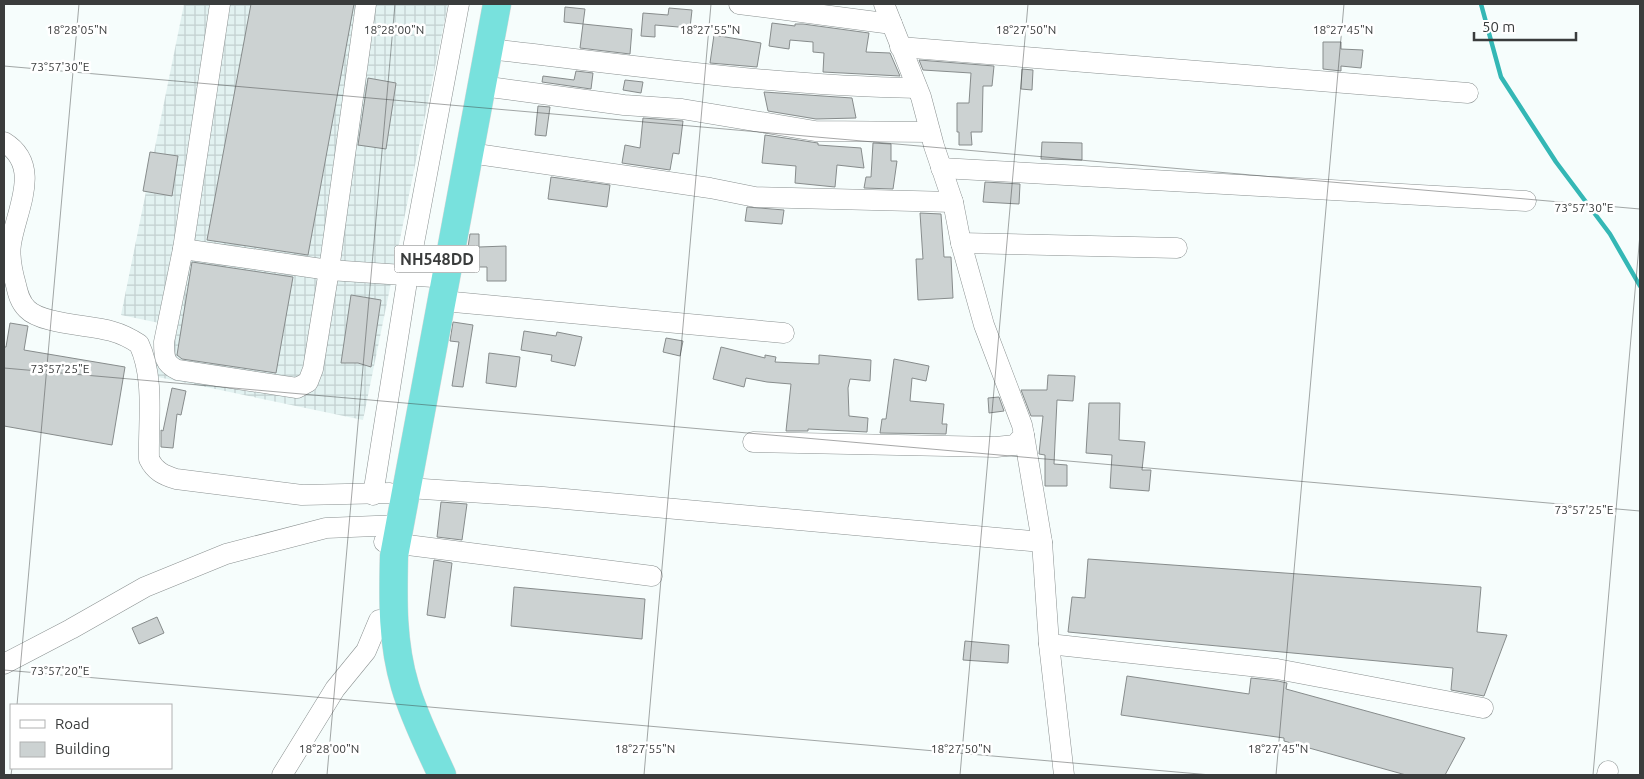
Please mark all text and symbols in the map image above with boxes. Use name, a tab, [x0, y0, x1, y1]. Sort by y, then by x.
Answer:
scale bar	[1474, 10, 1576, 42]
text: 50 m	[1482, 18, 1515, 35]
text: 18°28'05"N	[47, 23, 107, 36]
text: 18°28'00"N	[364, 23, 424, 36]
text: 18°27'55"N	[680, 23, 740, 36]
text: 18°27'50"N	[996, 23, 1056, 36]
text: 18°27'45"N	[1313, 23, 1373, 36]
text: 73°57'30"E	[31, 60, 90, 73]
text: 73°57'30"E	[1555, 201, 1614, 214]
road number: NH548DD	[394, 245, 480, 272]
text: 73°57'25"E	[31, 362, 90, 375]
text: 73°57'25"E	[1555, 503, 1614, 516]
text: 73°57'20"E	[31, 664, 90, 677]
legend	[10, 704, 172, 769]
text: Road	[55, 715, 90, 732]
text: Building	[55, 740, 110, 757]
text: 18°28'00"N	[299, 742, 359, 755]
text: 18°27'55"N	[615, 742, 675, 755]
text: 18°27'50"N	[931, 742, 991, 755]
text: 18°27'45"N	[1248, 742, 1308, 755]

